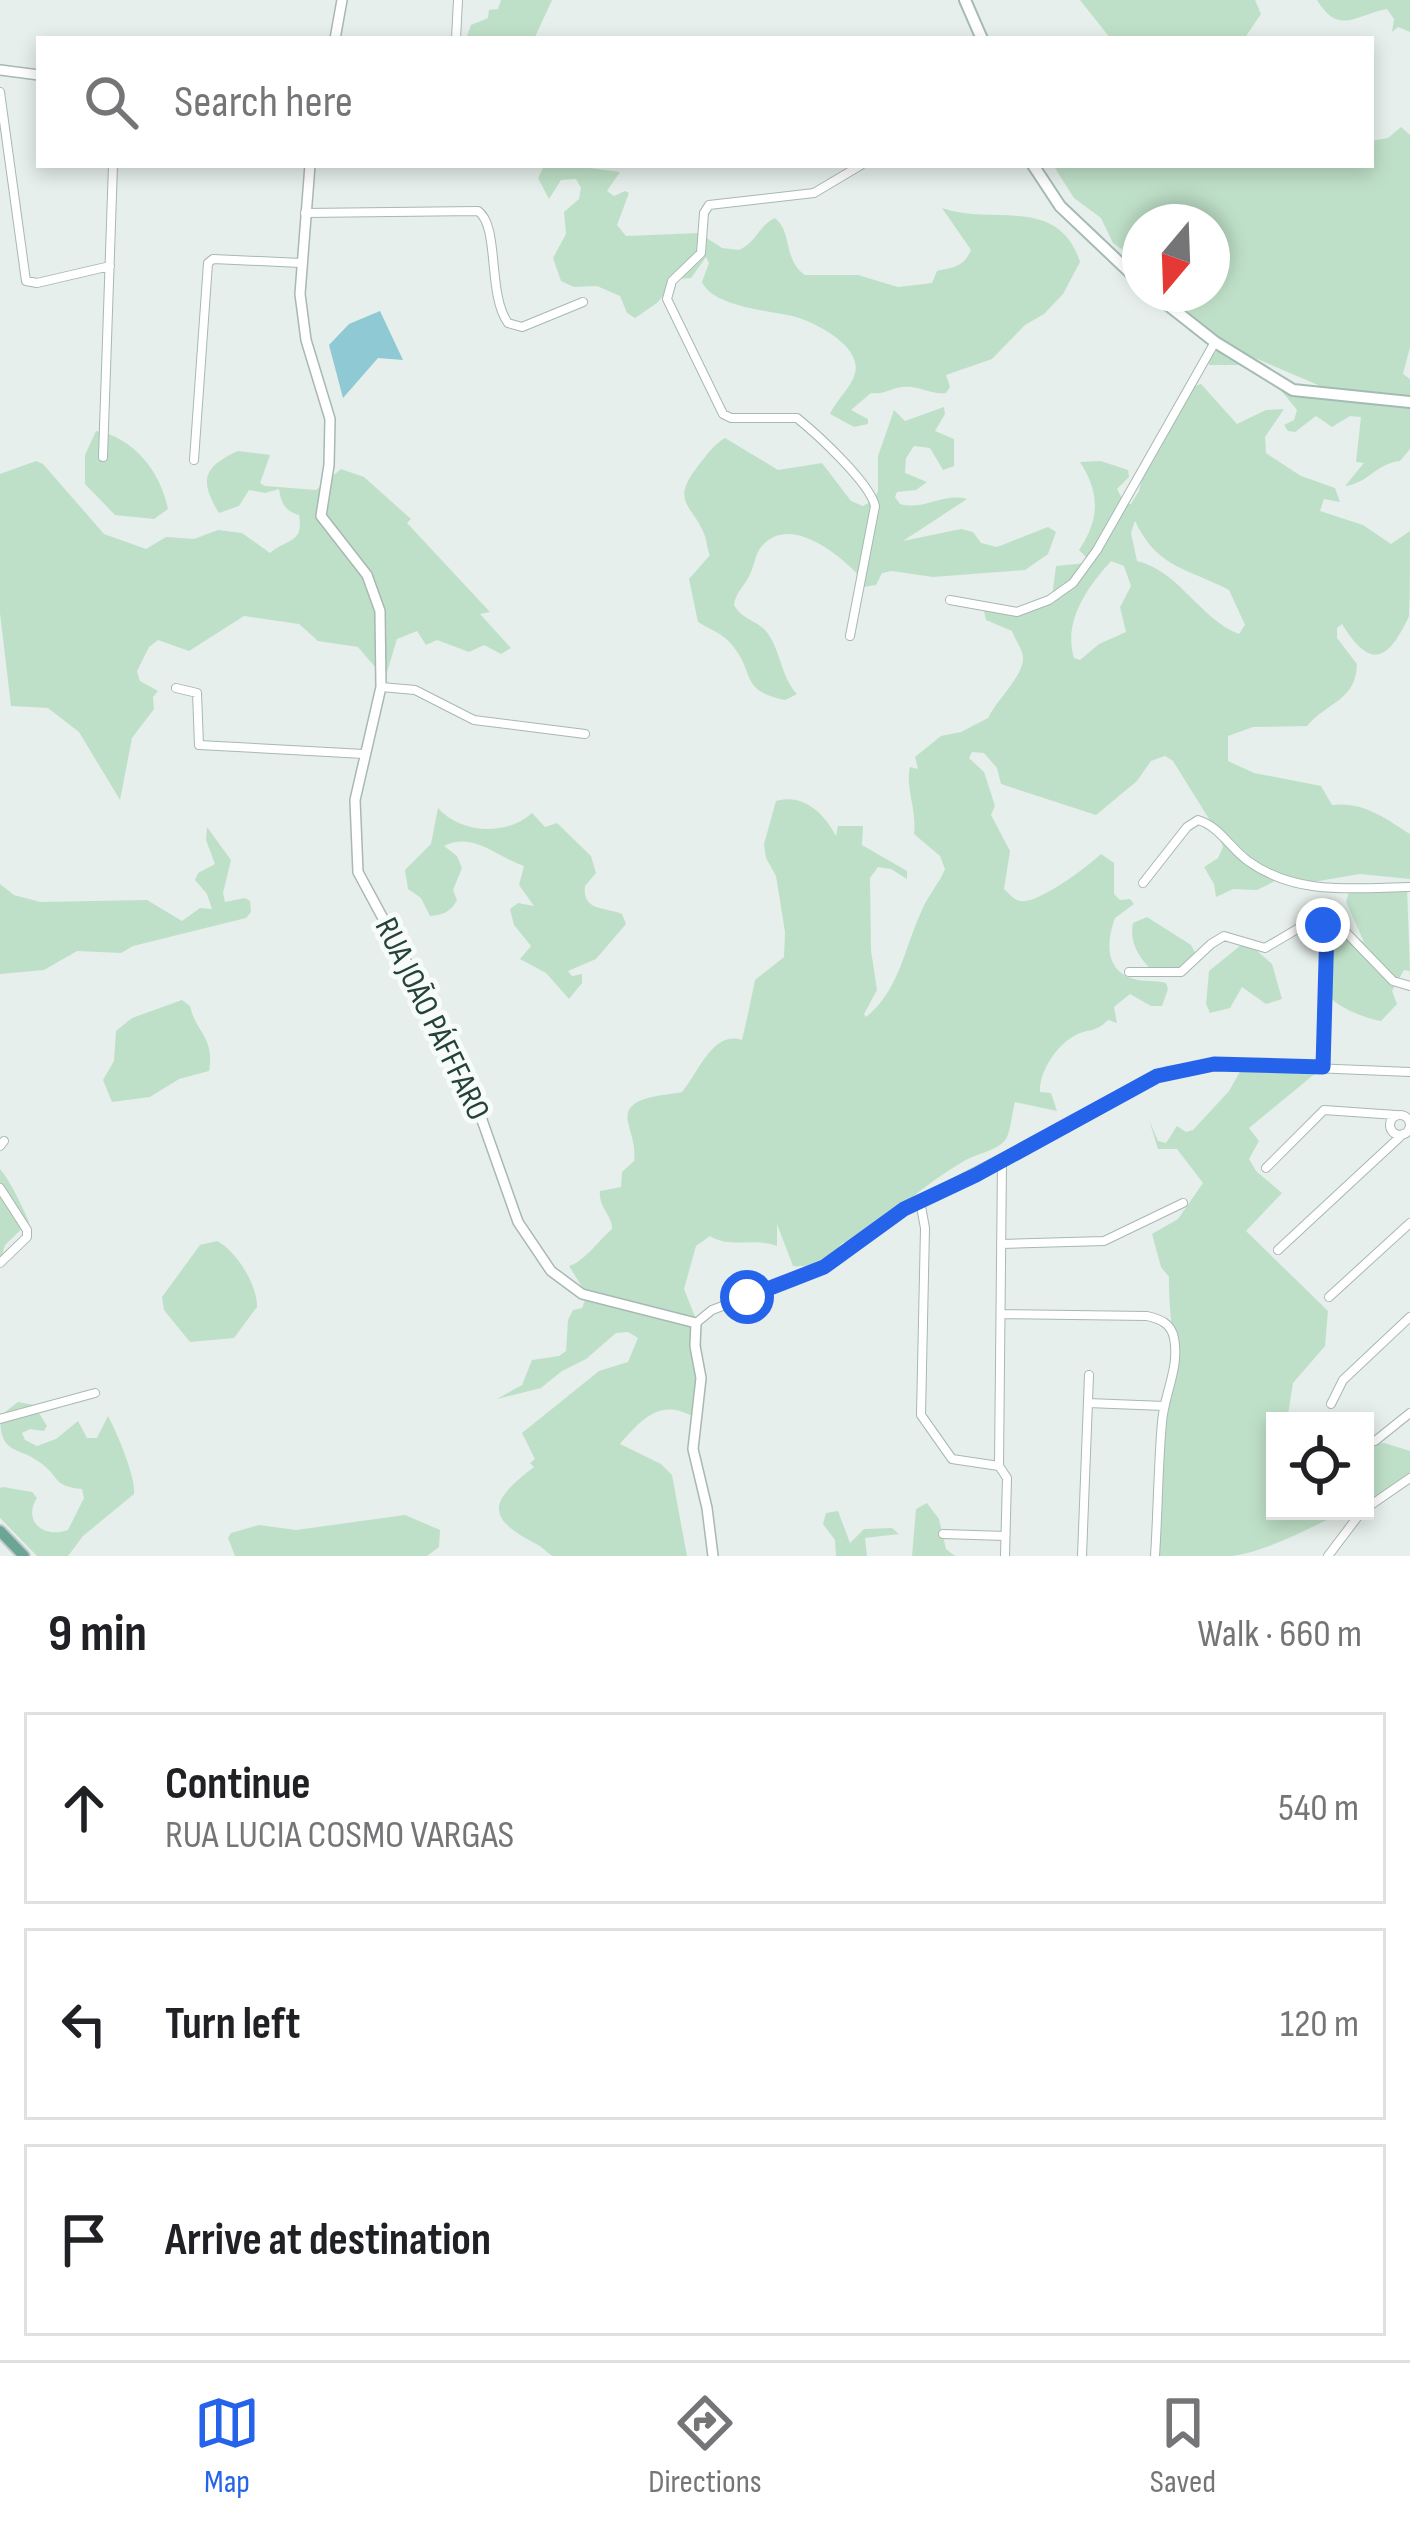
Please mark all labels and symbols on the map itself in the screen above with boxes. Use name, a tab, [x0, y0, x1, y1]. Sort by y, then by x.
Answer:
north arrow	[1122, 204, 1230, 312]
route end	[1296, 898, 1350, 952]
street label: RUA JOÃO PÁFFFARO	[366, 911, 498, 1127]
route start	[720, 1270, 774, 1324]

